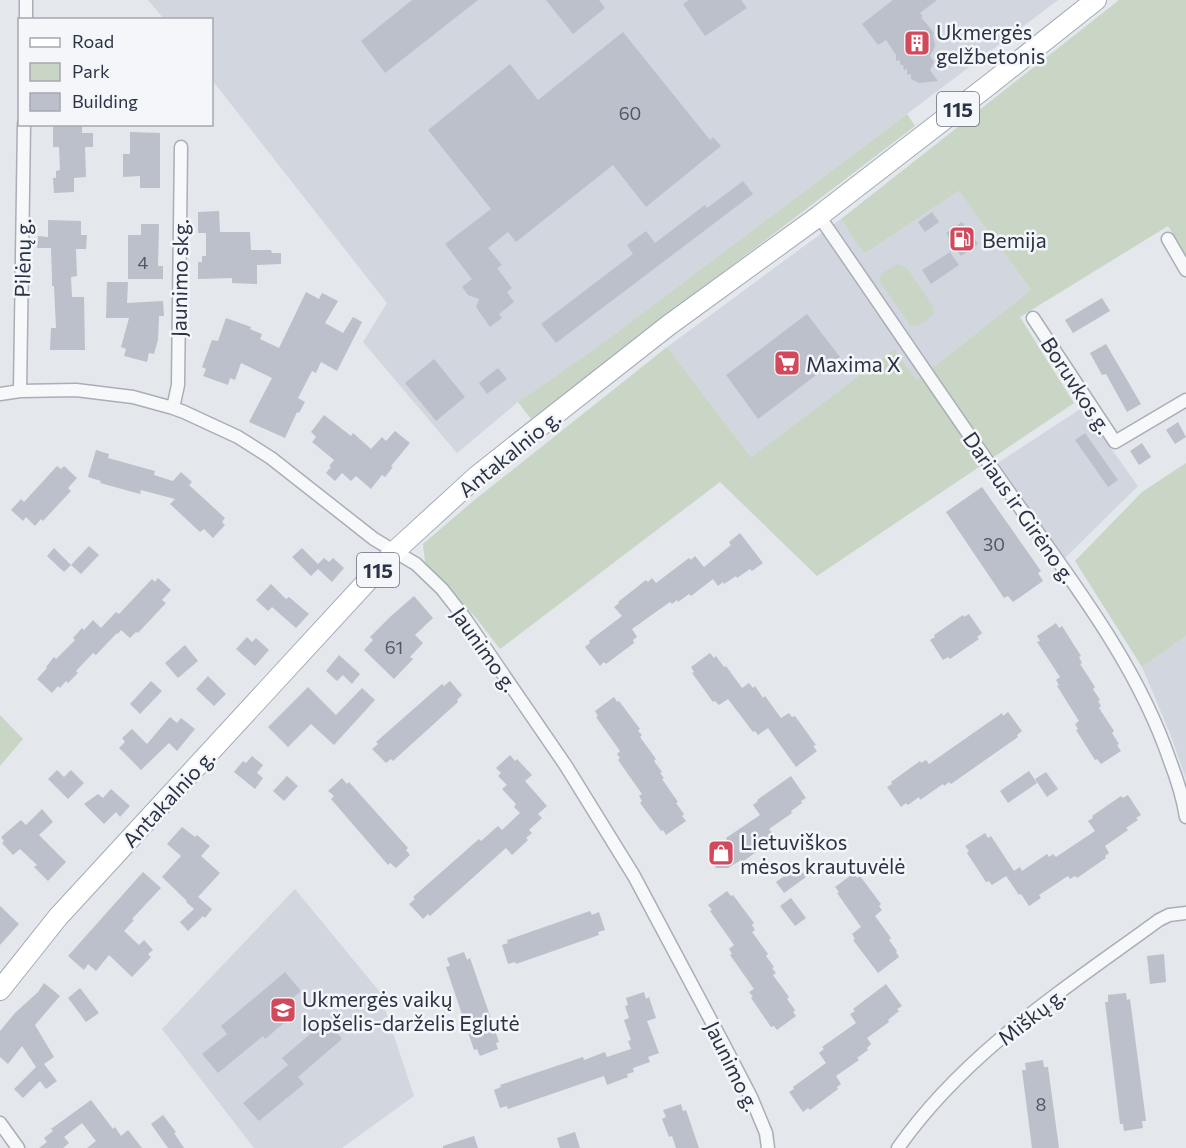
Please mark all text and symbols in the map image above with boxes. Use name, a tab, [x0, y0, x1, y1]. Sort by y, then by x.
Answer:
legend	[18, 18, 213, 126]
place label: Ukmergės gelžbetonis	[936, 19, 1045, 68]
building icon: Ukmergės gelžbetonis	[902, 28, 932, 58]
text: Road	[72, 30, 114, 52]
text: Park	[72, 60, 110, 82]
text: Building	[72, 90, 138, 112]
road number: 115	[937, 92, 979, 126]
house number: 60	[619, 102, 641, 124]
street label: Pilėnų g.	[9, 218, 35, 298]
street label: Jaunimo skg.	[165, 219, 193, 337]
fuel station icon: Bemija	[947, 224, 977, 254]
place label: Bemija	[982, 227, 1047, 252]
house number: 4	[138, 251, 149, 273]
street label: Boruvkos g.	[1037, 332, 1117, 438]
supermarket icon: Maxima X	[772, 348, 802, 378]
place label: Maxima X	[806, 351, 901, 376]
street label: Antakalnio g.	[453, 404, 565, 502]
street label: Dariaus ir Girėno g.	[958, 426, 1082, 588]
house number: 30	[983, 533, 1005, 555]
road number: 115	[357, 553, 399, 587]
street label: Jaunimo g.	[447, 602, 523, 696]
house number: 61	[385, 636, 403, 658]
street label: Antakalnio g.	[117, 744, 219, 852]
place label: Lietuviškos mėsos krautuvėlė	[740, 829, 905, 878]
shop icon: Lietuviškos mėsos krautuvėlė	[706, 838, 736, 868]
street label: Miškų g.	[992, 982, 1070, 1050]
place label: Ukmergės vaikų lopšelis-darželis Eglutė	[302, 986, 520, 1035]
school or university icon: Ukmergės vaikų lopšelis-darželis Eglutė	[268, 995, 298, 1025]
street label: Jaunimo g.	[700, 1017, 766, 1115]
house number: 8	[1036, 1093, 1047, 1115]

